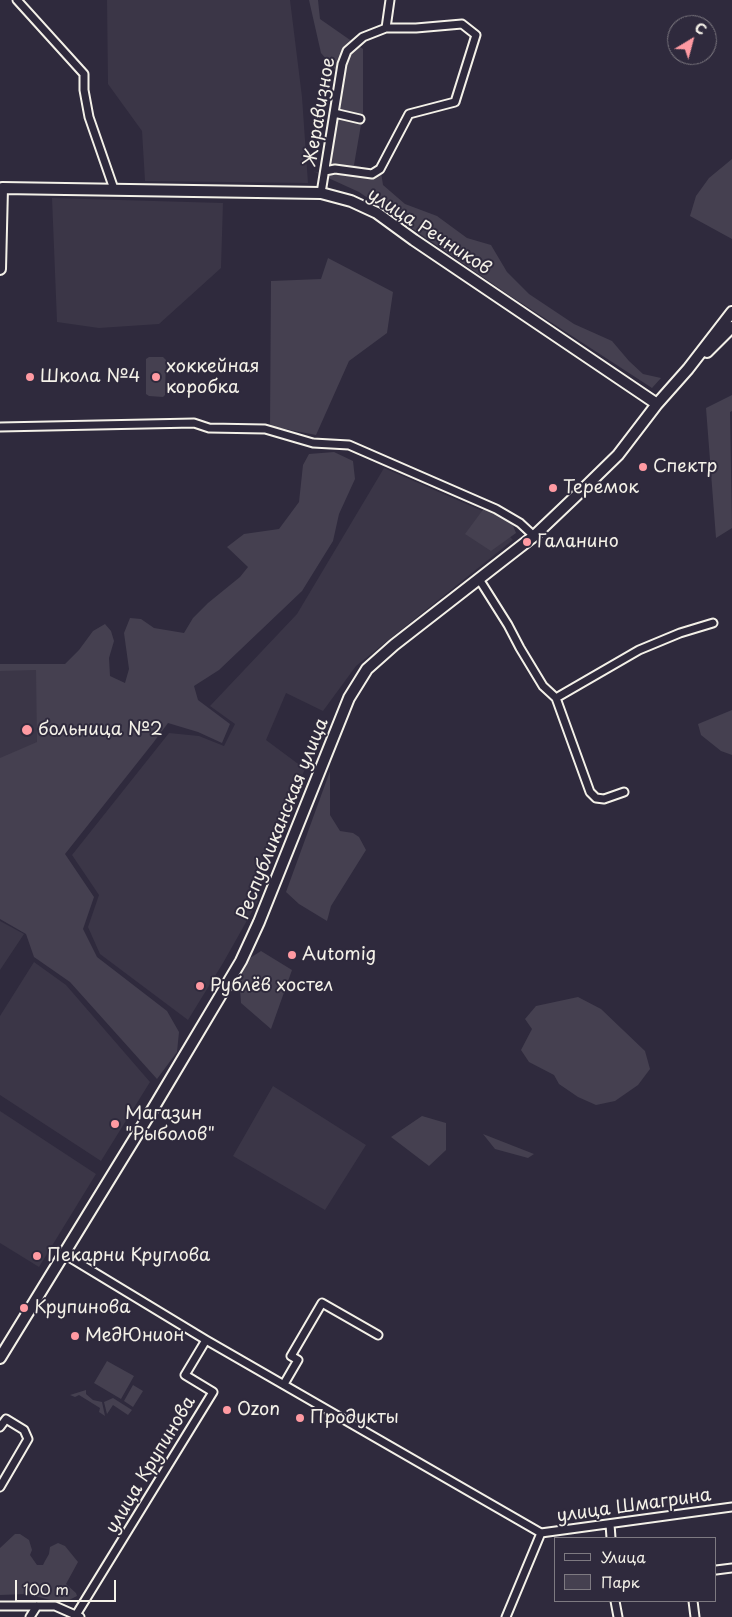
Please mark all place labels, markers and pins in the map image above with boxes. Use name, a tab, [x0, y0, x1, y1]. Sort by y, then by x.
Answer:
place label: хоккейная коробка	[166, 356, 260, 398]
place label: Школа №4	[40, 366, 140, 388]
marker: Школа №4	[24, 371, 36, 383]
marker: хоккейная коробка	[150, 371, 162, 383]
place label: Спектр	[653, 456, 717, 478]
marker: Спектр	[637, 461, 649, 473]
place label: Теремок	[563, 477, 639, 499]
marker: Теремок	[547, 482, 559, 494]
place label: Галанино	[537, 531, 619, 553]
marker: Галанино	[521, 536, 533, 548]
place label: больница №2	[38, 719, 163, 741]
marker: больница №2	[20, 723, 34, 737]
place label: Automig	[302, 944, 376, 966]
marker: Automig	[286, 949, 298, 961]
place label: Рублёв хостел	[210, 975, 333, 997]
marker: Рублёв хостел	[194, 980, 206, 992]
place label: Магазин "Рыболов"	[125, 1103, 215, 1146]
marker: Магазин "Рыболов"	[109, 1118, 121, 1130]
place label: Пекарни Круглова	[47, 1245, 210, 1267]
marker: Пекарни Круглова	[31, 1250, 43, 1262]
place label: Крупинова	[34, 1297, 130, 1319]
marker: Крупинова	[18, 1302, 30, 1314]
place label: МедЮнион	[85, 1325, 184, 1347]
marker: МедЮнион	[69, 1330, 81, 1342]
place label: Ozon	[237, 1399, 280, 1421]
marker: Ozon	[221, 1404, 233, 1416]
place label: Продукты	[310, 1407, 399, 1429]
marker: Продукты	[294, 1412, 306, 1424]

